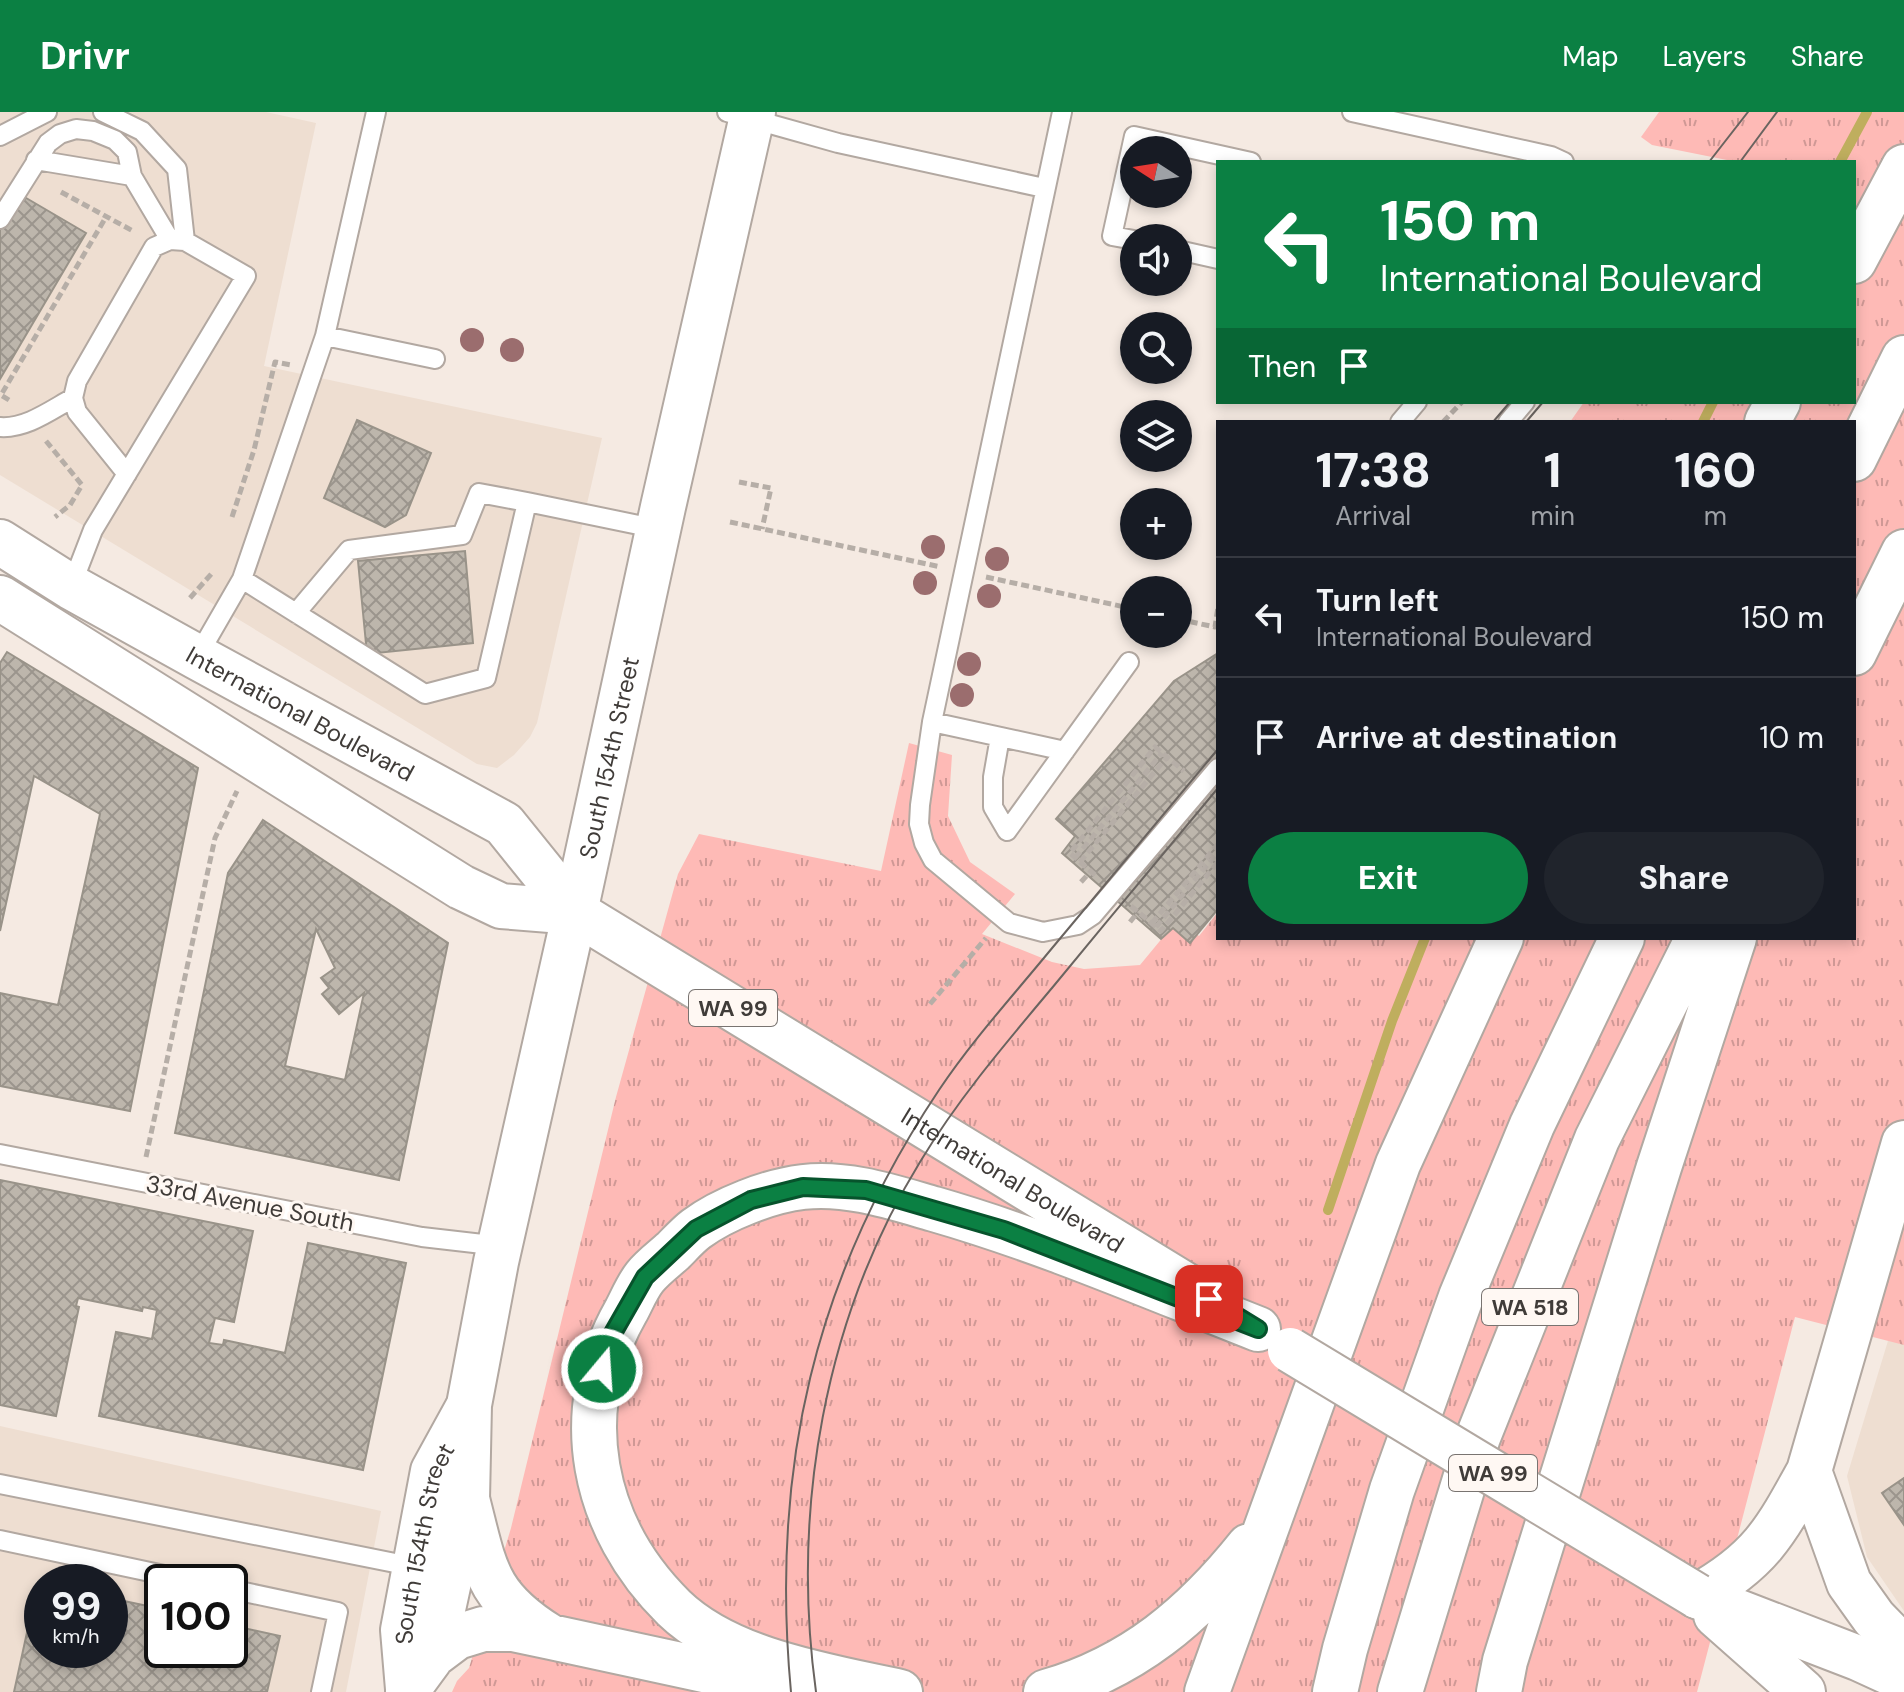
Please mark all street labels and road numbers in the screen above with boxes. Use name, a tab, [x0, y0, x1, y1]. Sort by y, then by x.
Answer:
street label: International Boulevard	[181, 639, 420, 788]
street label: South 154th Street	[572, 654, 646, 862]
road number: WA 99	[689, 990, 777, 1026]
street label: International Boulevard	[896, 1100, 1130, 1259]
street label: 33rd Avenue South	[143, 1168, 357, 1238]
road number: WA 518	[1482, 1289, 1578, 1325]
street label: South 154th Street	[388, 1437, 461, 1645]
road number: WA 99	[1449, 1455, 1537, 1491]

